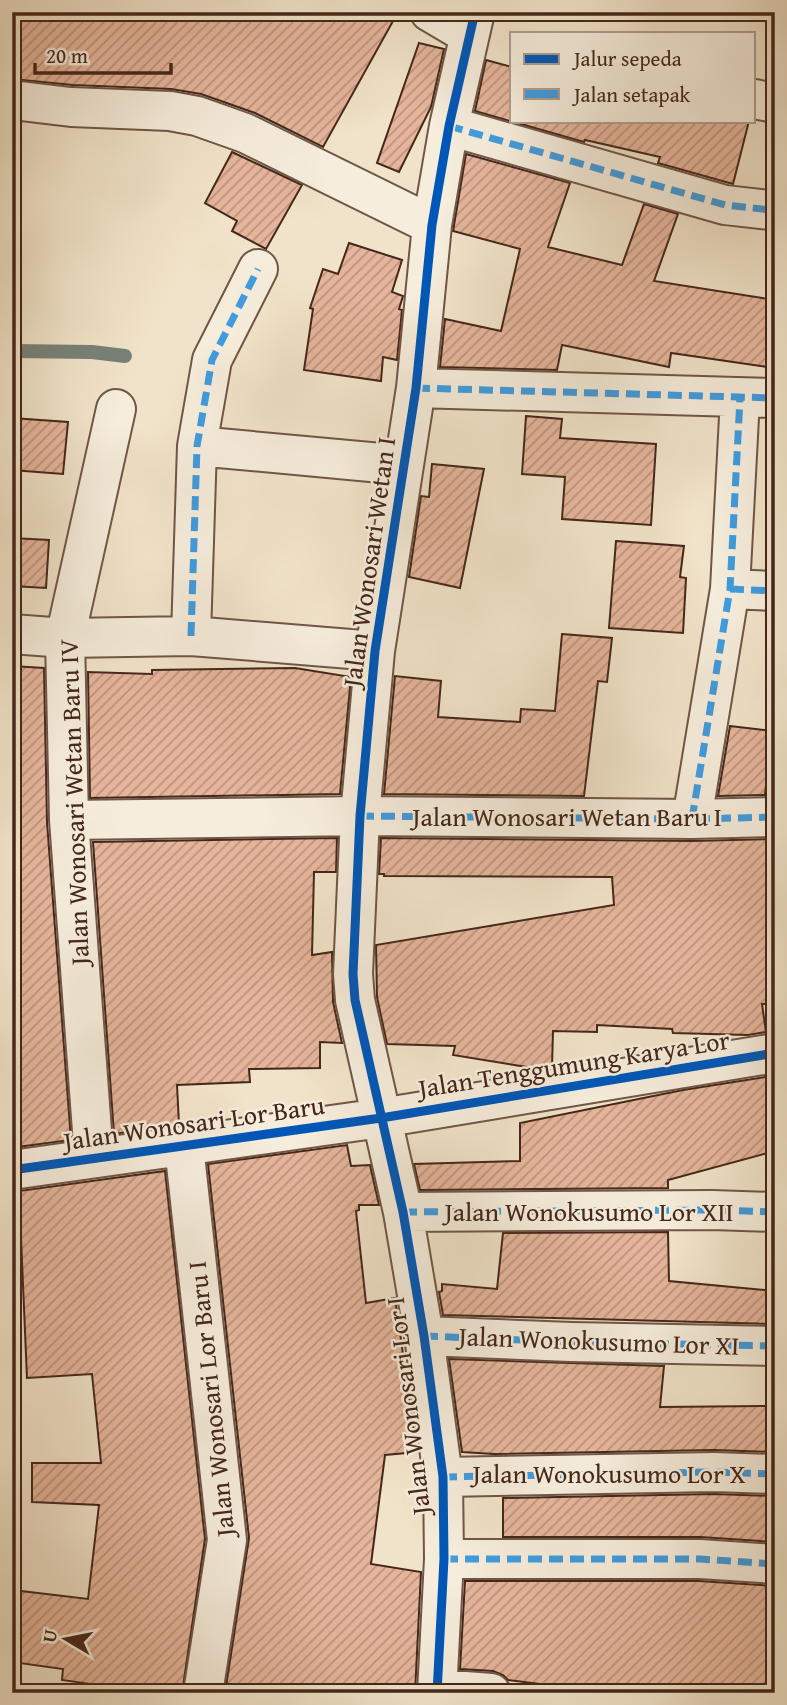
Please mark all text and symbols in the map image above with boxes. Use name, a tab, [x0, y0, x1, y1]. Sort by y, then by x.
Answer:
scale bar	[35, 32, 172, 76]
legend	[510, 32, 756, 122]
text: 20 m	[46, 40, 88, 71]
text: Jalur sepeda	[571, 43, 682, 74]
text: Jalan setapak	[571, 79, 691, 110]
street label: Jalan Wonosari Wetan I	[331, 434, 405, 692]
street label: Jalan Wonosari Wetan Baru IV	[48, 638, 99, 969]
street label: Jalan Wonosari Wetan Baru I	[409, 797, 722, 836]
street label: Jalan Tenggumung Karya Lor	[412, 1020, 733, 1108]
street label: Jalan Wonosari Lor Baru	[58, 1085, 327, 1161]
street label: Jalan Wonokusumo Lor XII	[442, 1192, 734, 1231]
street label: Jalan Wonosari Lor Baru I	[177, 1259, 245, 1542]
street label: Jalan Wonosari Lor I	[375, 1295, 441, 1520]
street label: Jalan Wonokusumo Lor XI	[455, 1316, 740, 1365]
street label: Jalan Wonokusumo Lor X	[470, 1454, 746, 1493]
north arrow	[32, 1604, 102, 1674]
text: U	[34, 1627, 64, 1645]

